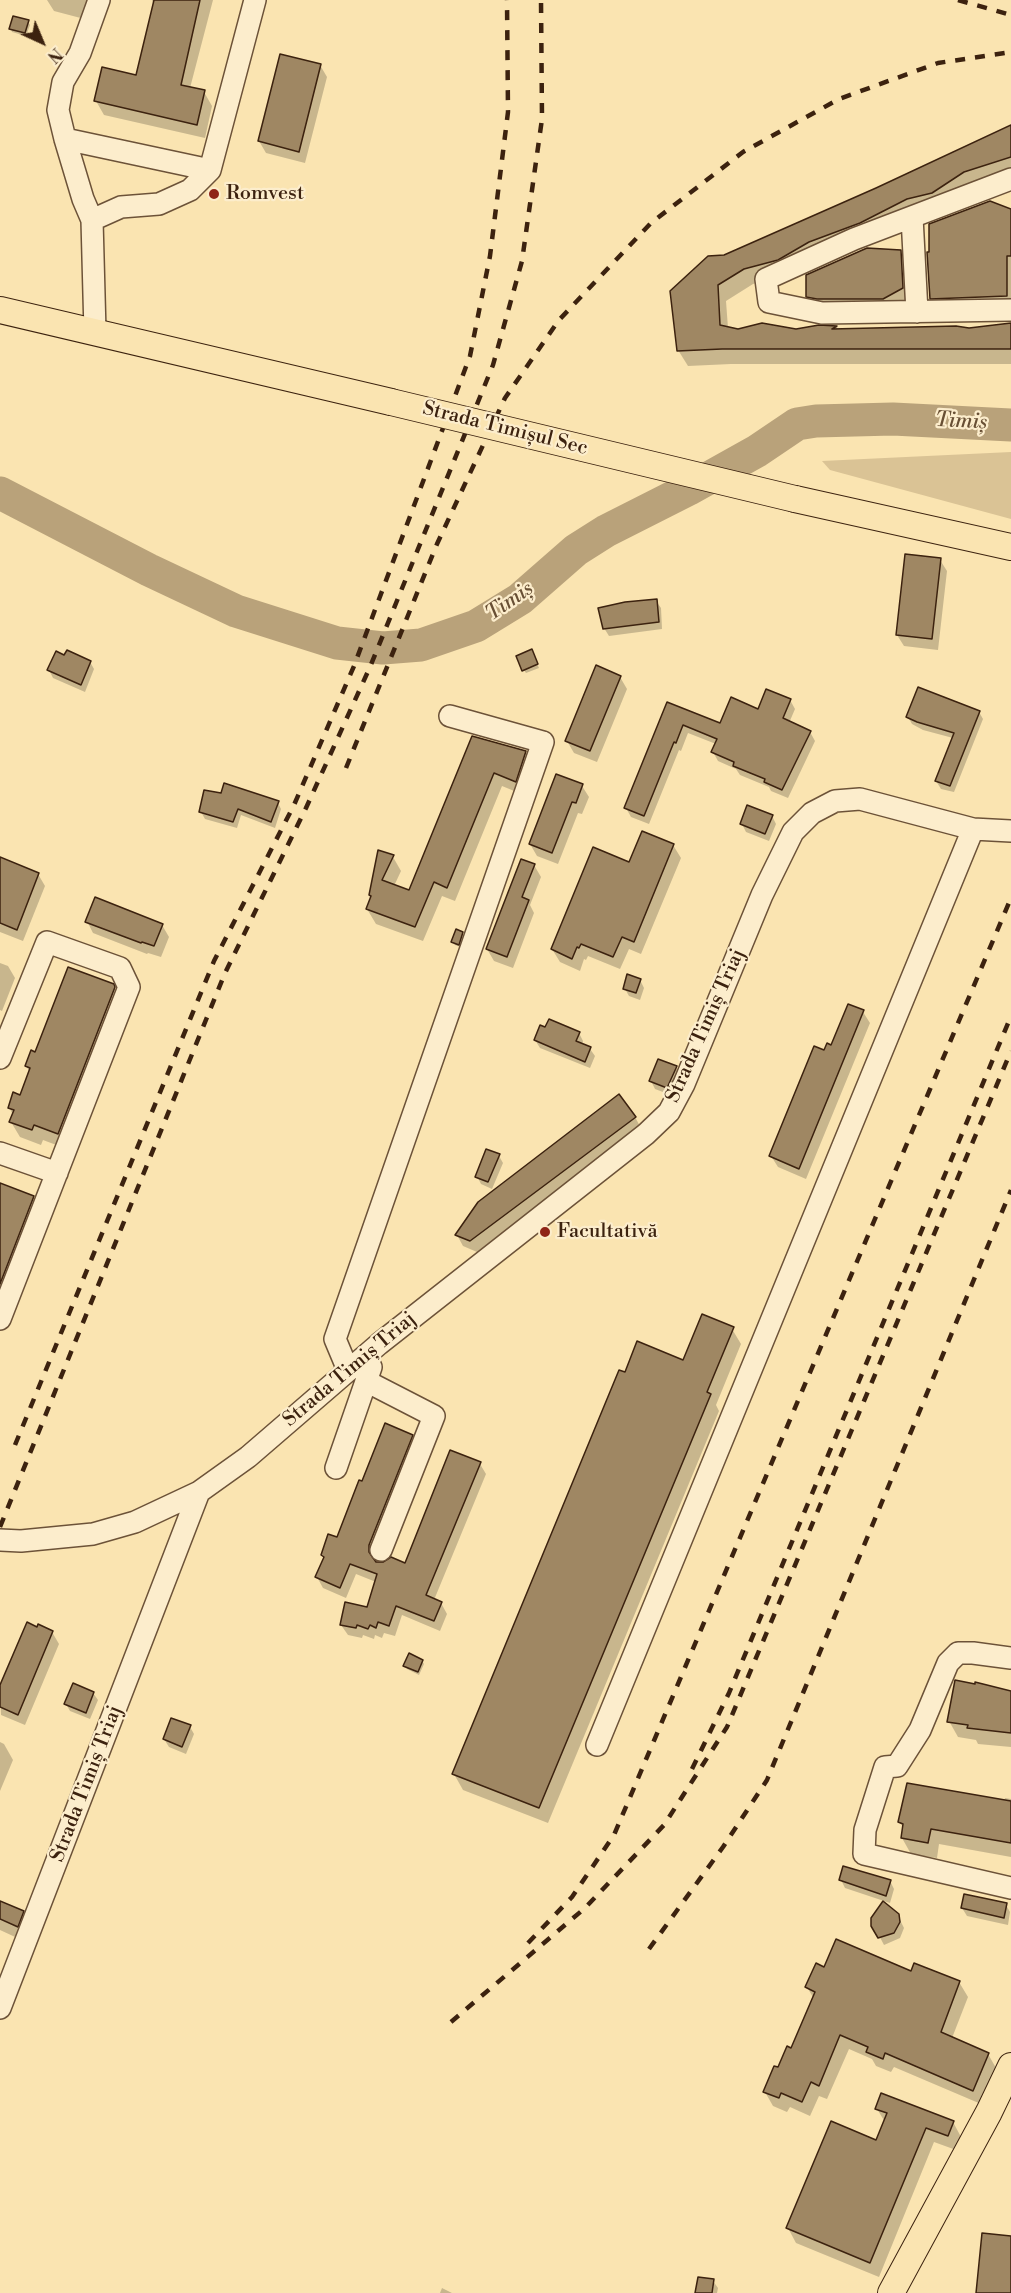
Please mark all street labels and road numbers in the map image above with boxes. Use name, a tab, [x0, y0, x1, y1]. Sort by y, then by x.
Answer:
street label: Strada Timișul Sec	[420, 397, 590, 461]
street label: Strada Timiș Triaj	[661, 945, 751, 1107]
street label: Strada Timiș Triaj	[279, 1308, 421, 1432]
street label: Strada Timiș Triaj	[46, 1702, 128, 1866]

